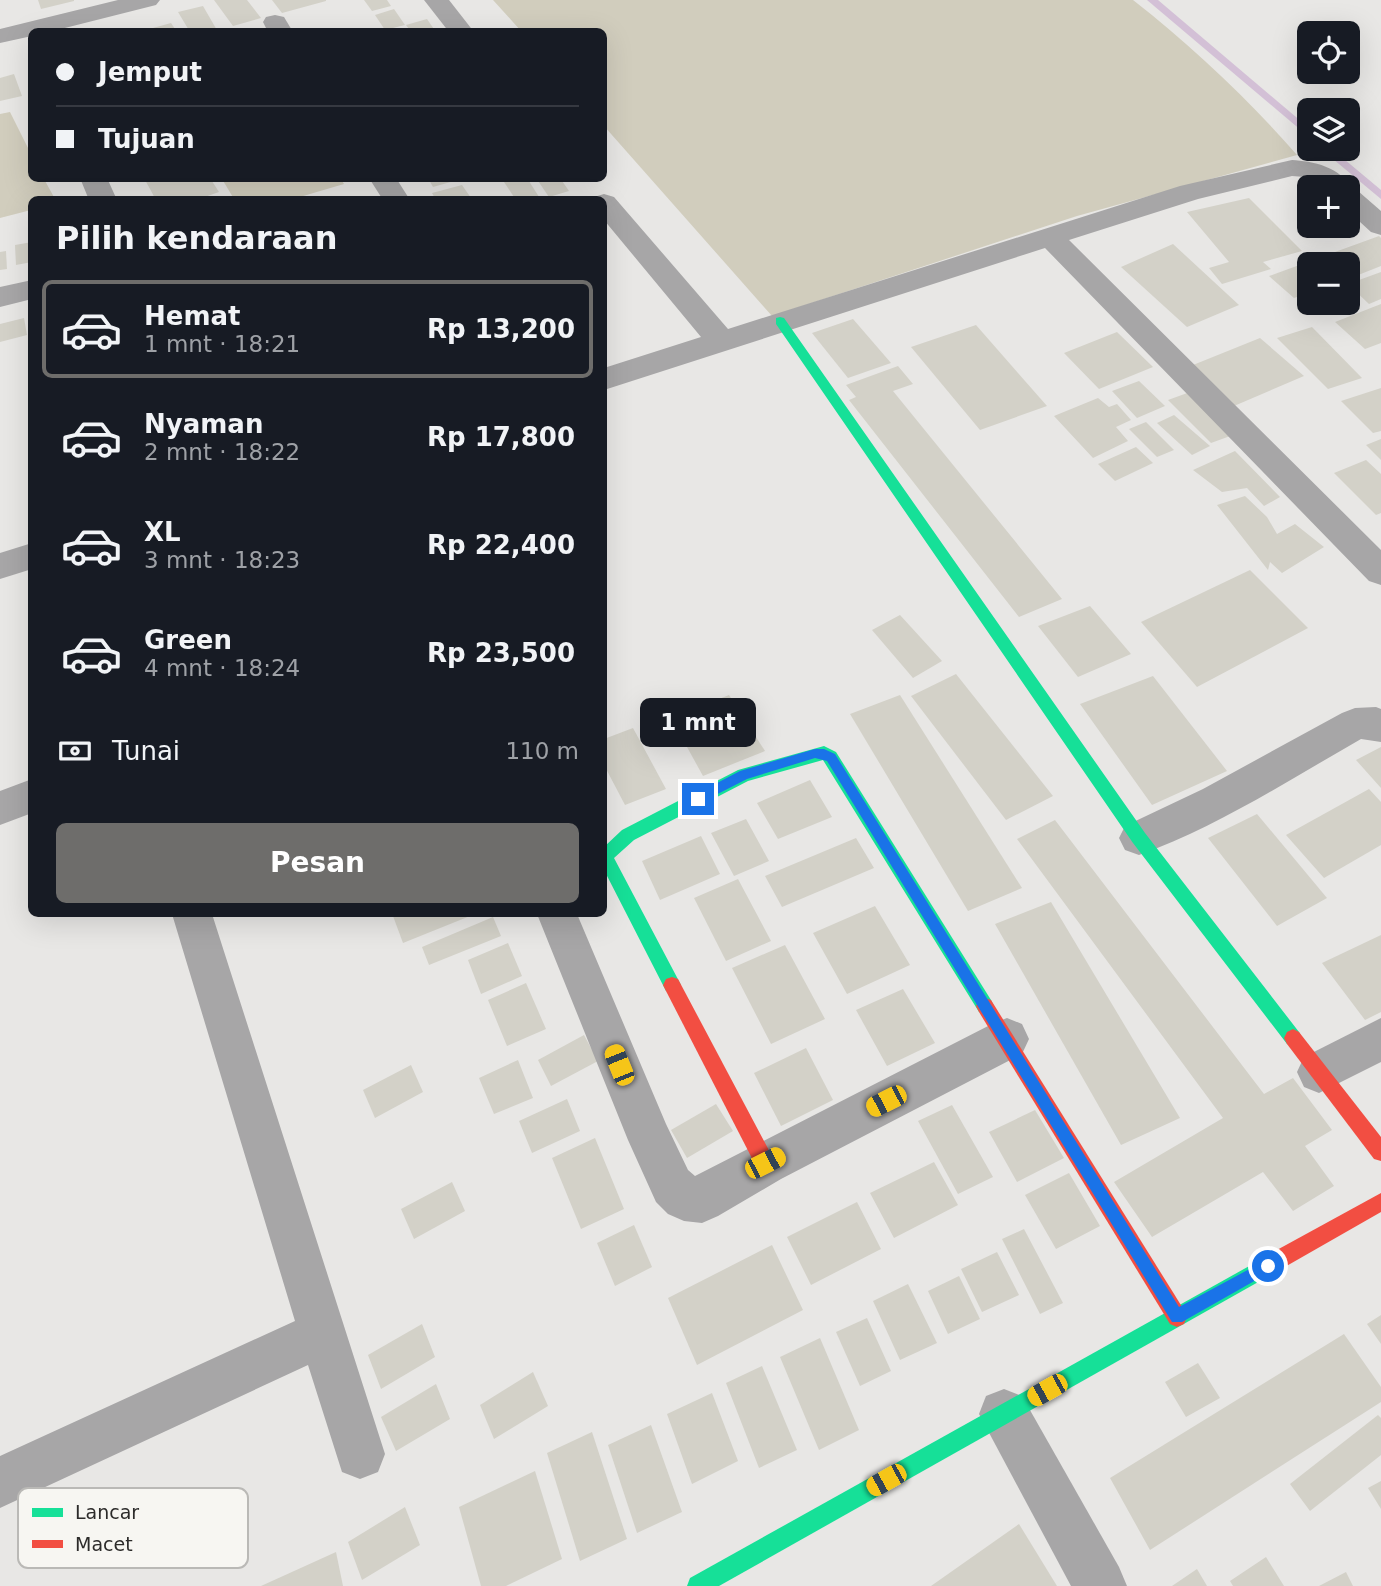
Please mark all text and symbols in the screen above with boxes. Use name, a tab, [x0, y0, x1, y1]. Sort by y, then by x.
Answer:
map controls	[1297, 21, 1360, 315]
button: locate	[1297, 21, 1360, 84]
text: Jemput	[98, 57, 202, 87]
button: layers	[1297, 98, 1360, 161]
text: Tujuan	[98, 124, 195, 154]
button: +	[1297, 175, 1360, 238]
text: Pilih kendaraan	[56, 219, 337, 257]
button: −	[1297, 252, 1360, 315]
icon: car	[60, 298, 123, 361]
text: Hemat	[144, 301, 240, 331]
text: Rp 13,200	[427, 314, 575, 344]
text: 1 mnt · 18:21	[144, 331, 300, 357]
icon: car	[60, 406, 123, 469]
text: Nyaman	[144, 409, 263, 439]
text: Rp 17,800	[427, 422, 575, 452]
text: 2 mnt · 18:22	[144, 439, 300, 465]
icon: car	[60, 514, 123, 577]
text: XL	[144, 517, 181, 547]
text: Rp 22,400	[427, 530, 575, 560]
text: 3 mnt · 18:23	[144, 547, 300, 573]
icon: car	[60, 622, 123, 685]
text: Green	[144, 625, 232, 655]
text: Rp 23,500	[427, 638, 575, 668]
text: 4 mnt · 18:24	[144, 655, 300, 681]
callout: 1 mnt	[640, 698, 756, 746]
text: 1 mnt	[660, 709, 736, 735]
icon: cash	[56, 732, 94, 770]
text: Tunai	[112, 736, 180, 766]
text: 110 m	[505, 738, 579, 764]
route end	[682, 783, 714, 815]
button: Pesan	[56, 823, 579, 903]
car	[602, 1042, 637, 1088]
car	[863, 1082, 910, 1120]
car	[742, 1144, 789, 1182]
route start	[1252, 1250, 1284, 1282]
car	[1024, 1371, 1071, 1409]
car	[863, 1461, 910, 1499]
legend	[18, 1488, 248, 1568]
text: Lancar	[75, 1501, 139, 1523]
text: Macet	[75, 1533, 133, 1555]

